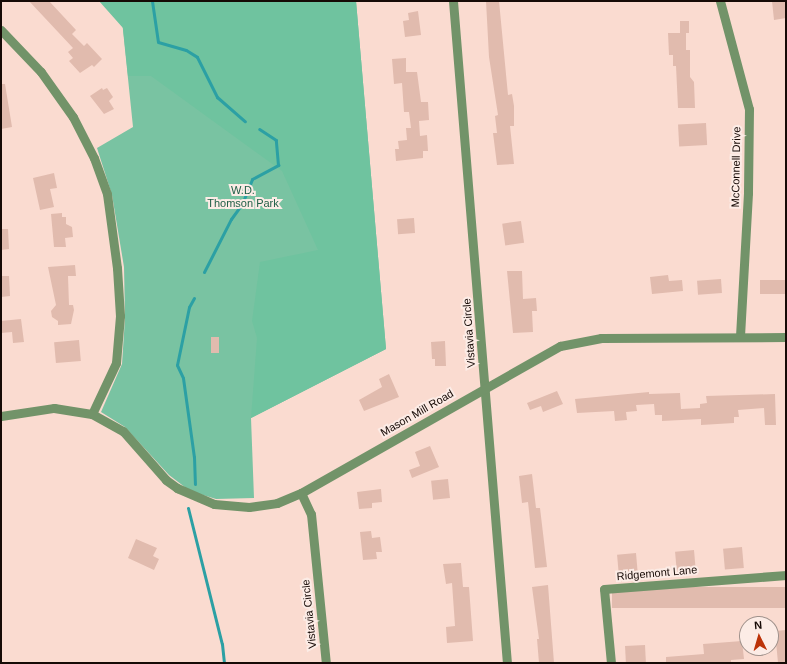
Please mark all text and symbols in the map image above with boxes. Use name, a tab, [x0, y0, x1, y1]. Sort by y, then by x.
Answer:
street label: McConnell Drive	[729, 127, 743, 207]
park label: W.D. Thomson Park	[207, 184, 279, 210]
street label: Vistavia Circle	[460, 298, 478, 368]
street label: Mason Mill Road	[378, 387, 456, 439]
street label: Ridgemont Lane	[616, 563, 698, 583]
street label: Vistavia Circle	[299, 579, 319, 649]
north arrow	[739, 616, 779, 656]
text: N	[754, 619, 763, 631]

